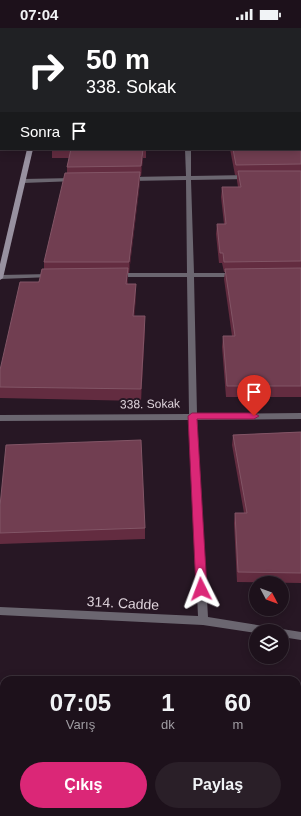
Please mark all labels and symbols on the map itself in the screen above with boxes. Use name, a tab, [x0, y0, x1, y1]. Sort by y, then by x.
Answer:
pin	[237, 375, 271, 416]
street label: 338. Sokak	[120, 396, 181, 412]
position arrow	[180, 568, 222, 610]
north arrow	[249, 576, 289, 616]
street label: 314. Cadde	[86, 593, 160, 613]

